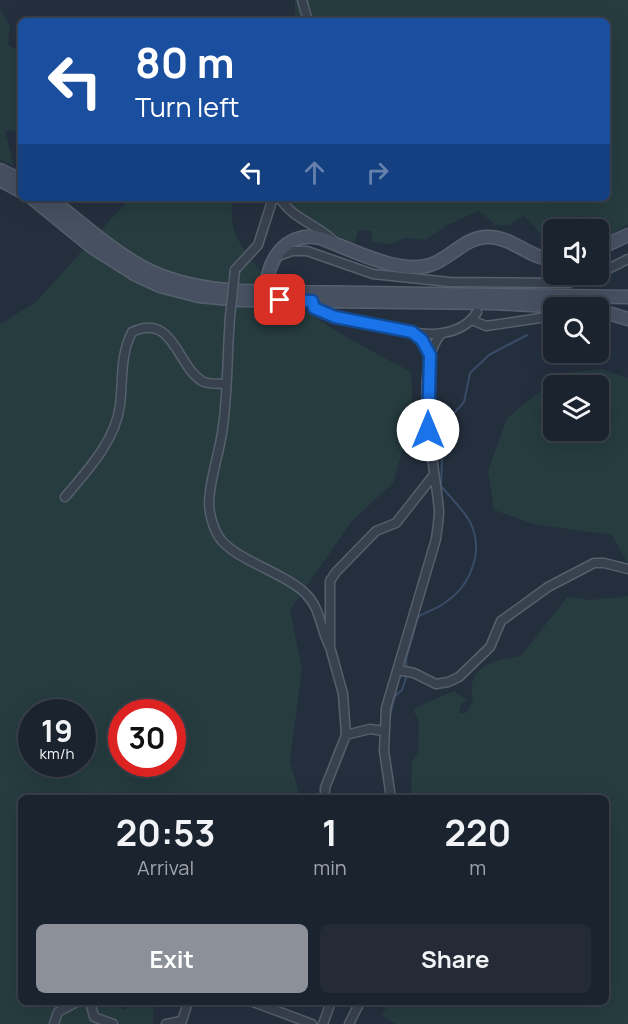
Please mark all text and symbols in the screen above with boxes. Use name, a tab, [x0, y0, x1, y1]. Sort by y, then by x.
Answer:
text: 80 m	[135, 33, 235, 91]
icon: left	[36, 42, 114, 120]
text: Turn left	[135, 88, 239, 125]
icon: left	[235, 156, 268, 189]
icon: ahead	[298, 156, 331, 189]
icon: right	[361, 156, 394, 189]
map controls	[543, 219, 609, 441]
button: sound	[543, 219, 609, 285]
pin	[254, 274, 305, 325]
icon: arrive	[263, 283, 296, 316]
button: search	[543, 297, 609, 363]
button: layers	[543, 375, 609, 441]
position arrow	[396, 398, 460, 462]
speed limit sign: 30	[108, 699, 186, 777]
text: 19	[41, 710, 73, 751]
text: km/h	[40, 743, 74, 764]
text: 20:53	[116, 808, 215, 857]
text: 1	[322, 808, 338, 857]
text: 220	[445, 808, 511, 857]
text: Arrival	[137, 854, 194, 881]
text: min	[313, 854, 347, 881]
text: m	[469, 854, 486, 881]
button: Exit	[36, 924, 308, 993]
button: Share	[320, 924, 591, 993]

